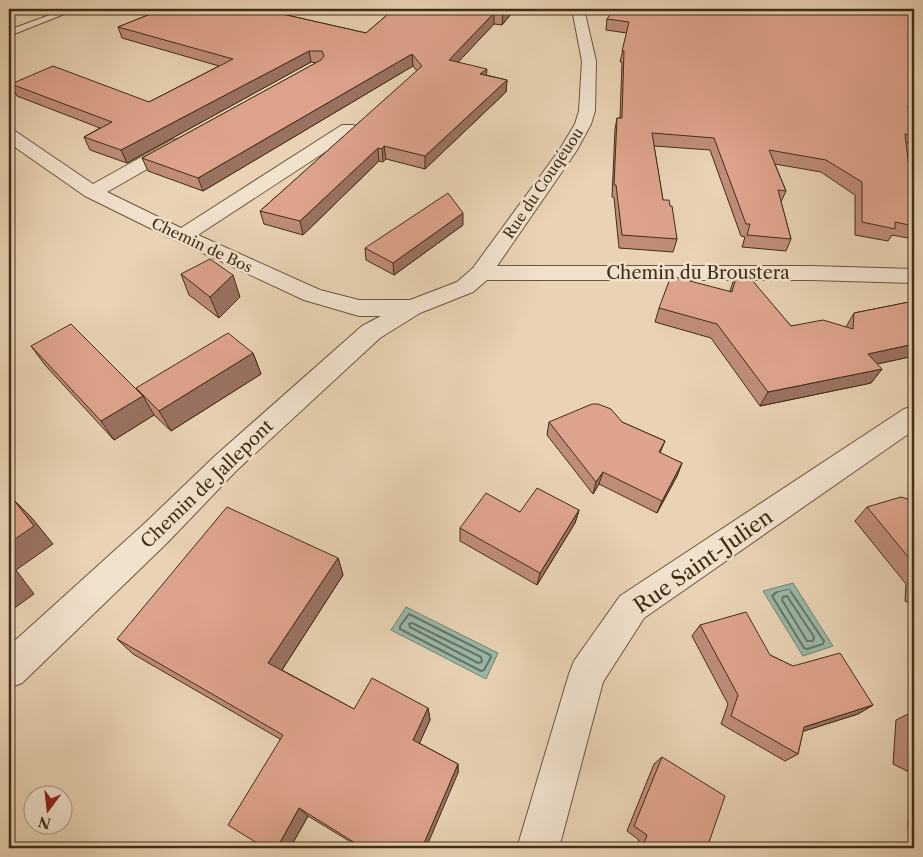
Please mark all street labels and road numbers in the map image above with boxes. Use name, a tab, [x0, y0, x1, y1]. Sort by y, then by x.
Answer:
street label: Rue du Couqéuou	[499, 124, 587, 242]
street label: Chemin de Bos	[149, 213, 255, 277]
street label: Chemin du Broustera	[606, 262, 790, 284]
street label: Chemin de Jallepont	[136, 415, 278, 553]
street label: Rue Saint-Julien	[629, 504, 777, 618]

